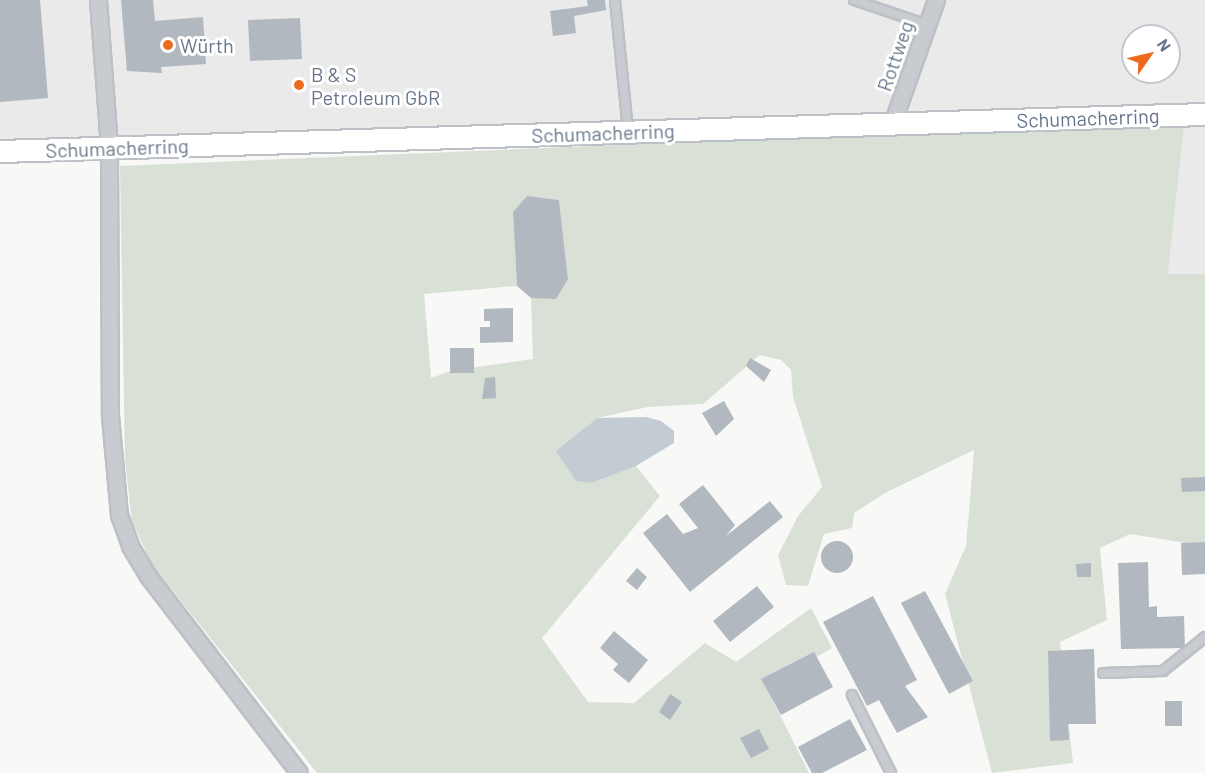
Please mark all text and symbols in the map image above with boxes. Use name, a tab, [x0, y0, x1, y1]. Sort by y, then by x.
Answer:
street label: Rottweg	[872, 18, 918, 94]
north arrow	[1121, 24, 1181, 84]
place label: Würth	[180, 33, 234, 57]
text: N	[1154, 35, 1176, 54]
marker: Würth	[161, 38, 175, 52]
place label: B & S Petroleum GbR	[311, 62, 440, 109]
marker: B & S Petroleum GbR	[292, 78, 306, 92]
street label: Schumacherring	[1016, 104, 1160, 132]
street label: Schumacherring	[531, 119, 675, 147]
street label: Schumacherring	[45, 134, 189, 162]

